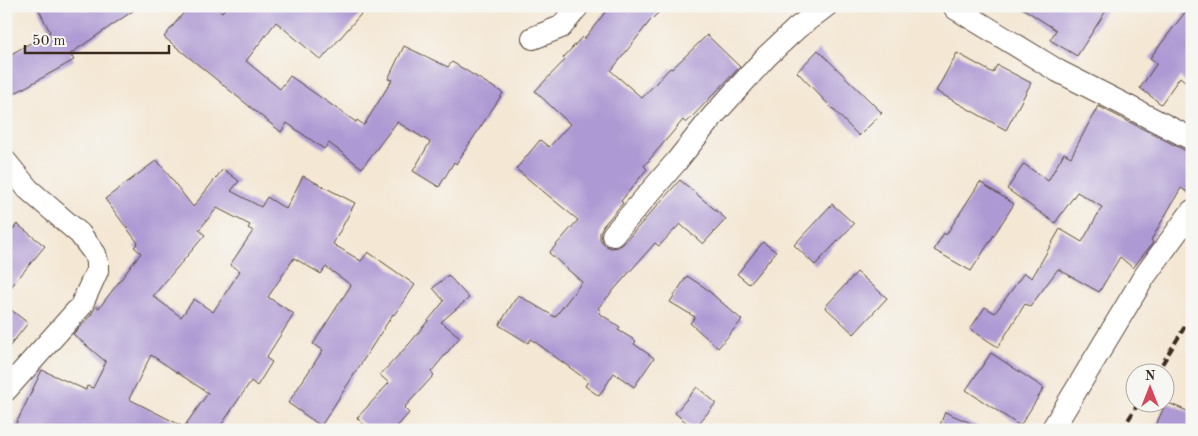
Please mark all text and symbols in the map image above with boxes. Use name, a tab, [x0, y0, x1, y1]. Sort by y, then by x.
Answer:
scale bar	[25, 22, 169, 54]
text: 50 m	[32, 34, 66, 49]
north arrow	[1126, 364, 1176, 414]
text: N	[1145, 369, 1156, 383]

